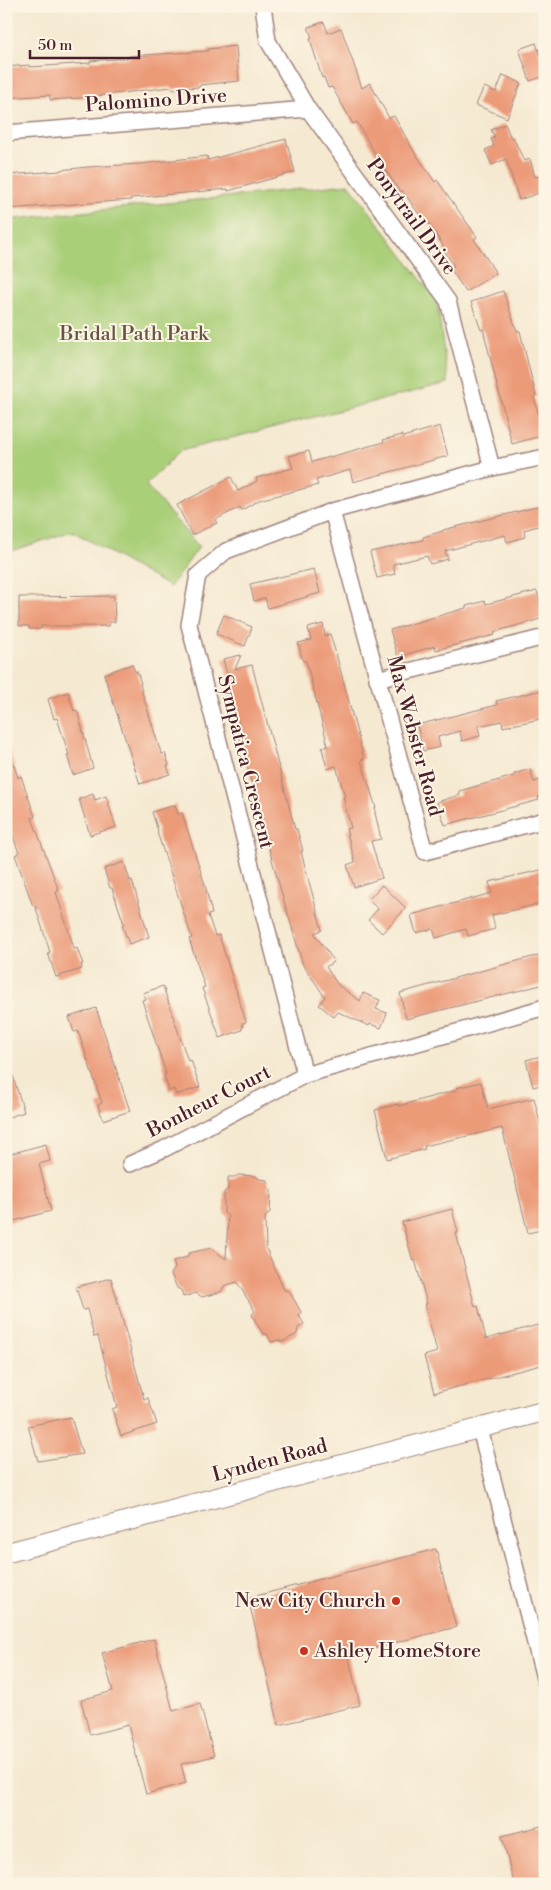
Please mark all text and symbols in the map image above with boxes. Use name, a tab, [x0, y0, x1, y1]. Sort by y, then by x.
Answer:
scale bar	[30, 28, 139, 60]
text: 50 m	[38, 36, 72, 55]
street label: Palomino Drive	[84, 84, 228, 118]
street label: Ponytrail Drive	[360, 154, 462, 280]
park label: Bridal Path Park	[59, 322, 210, 347]
street label: Max Webster Road	[381, 653, 448, 820]
street label: Sympatica Crescent	[211, 672, 279, 852]
street label: Bonheur Court	[142, 1060, 275, 1144]
street label: Lynden Road	[210, 1433, 331, 1488]
place label: New City Church	[235, 1589, 386, 1614]
marker: New City Church	[390, 1595, 402, 1607]
place label: Ashley HomeStore	[313, 1639, 481, 1664]
marker: Ashley HomeStore	[298, 1645, 310, 1657]

